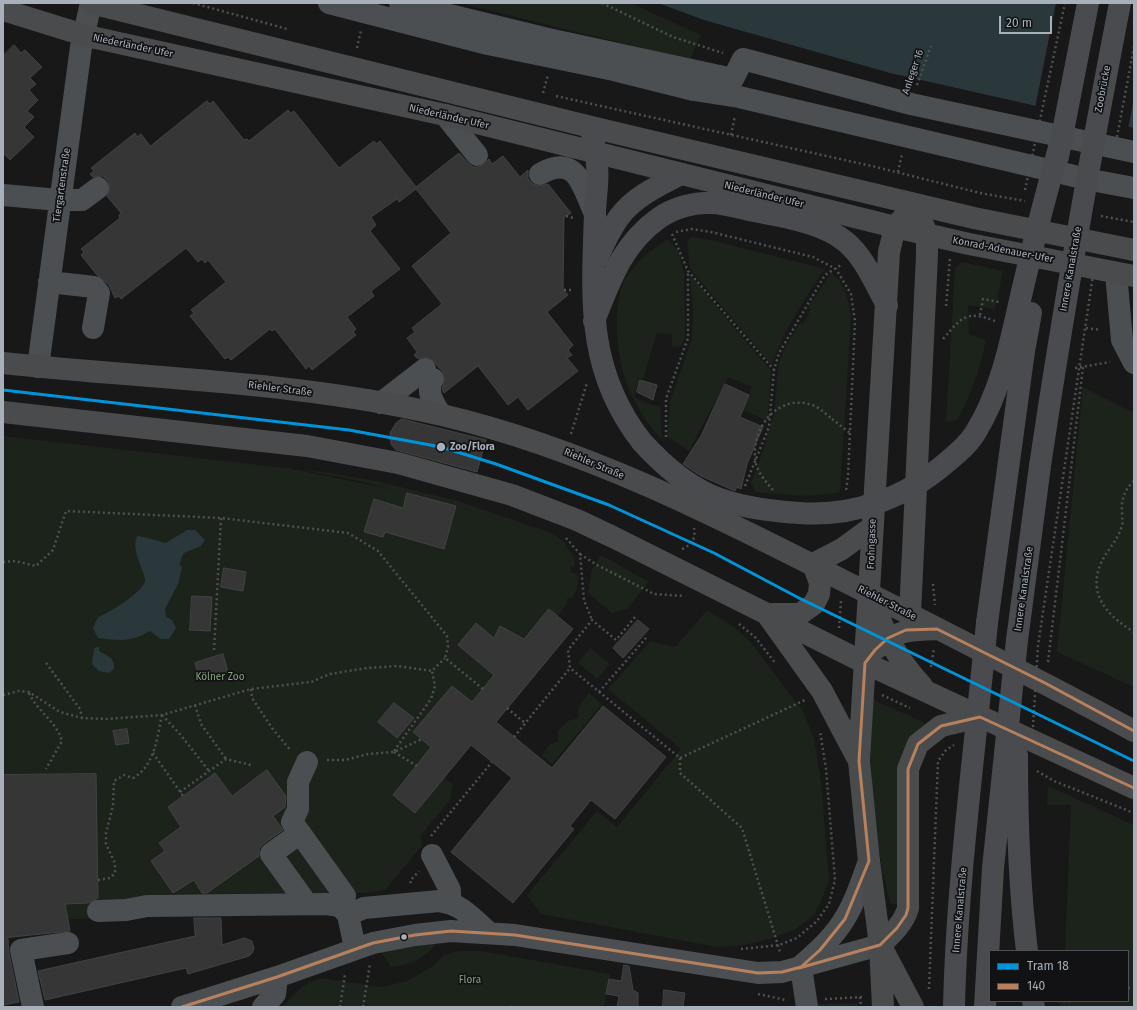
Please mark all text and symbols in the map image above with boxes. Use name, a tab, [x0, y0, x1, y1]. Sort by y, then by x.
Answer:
scale bar	[1001, 8, 1054, 34]
text: 20 m	[1006, 16, 1032, 30]
street label: Niederländer Ufer	[92, 32, 174, 60]
street label: Anleger 16	[900, 48, 926, 96]
street label: Zoobrücke	[1093, 65, 1113, 113]
street label: Niederländer Ufer	[408, 102, 490, 132]
street label: Tiergartenstraße	[51, 147, 73, 223]
street label: Niederländer Ufer	[723, 179, 805, 211]
street label: Innere Kanalstraße	[1058, 226, 1084, 312]
street label: Konrad-Adenauer-Ufer	[951, 234, 1055, 266]
street label: Riehler Straße	[247, 379, 313, 399]
marker: Zoo/Flora	[435, 441, 447, 453]
place label: Zoo/Flora	[450, 441, 495, 453]
street label: Riehler Straße	[562, 446, 626, 482]
street label: Frohngasse	[865, 518, 879, 570]
street label: Innere Kanalstraße	[1012, 546, 1036, 632]
street label: Riehler Straße	[856, 583, 918, 623]
park label: Kölner Zoo	[195, 671, 245, 683]
street label: Innere Kanalstraße	[950, 867, 970, 953]
unlabelled marker	[399, 932, 409, 942]
legend	[989, 950, 1129, 1002]
text: Tram 18	[1027, 959, 1069, 973]
park label: Flora	[459, 974, 481, 986]
text: 140	[1027, 979, 1045, 993]

